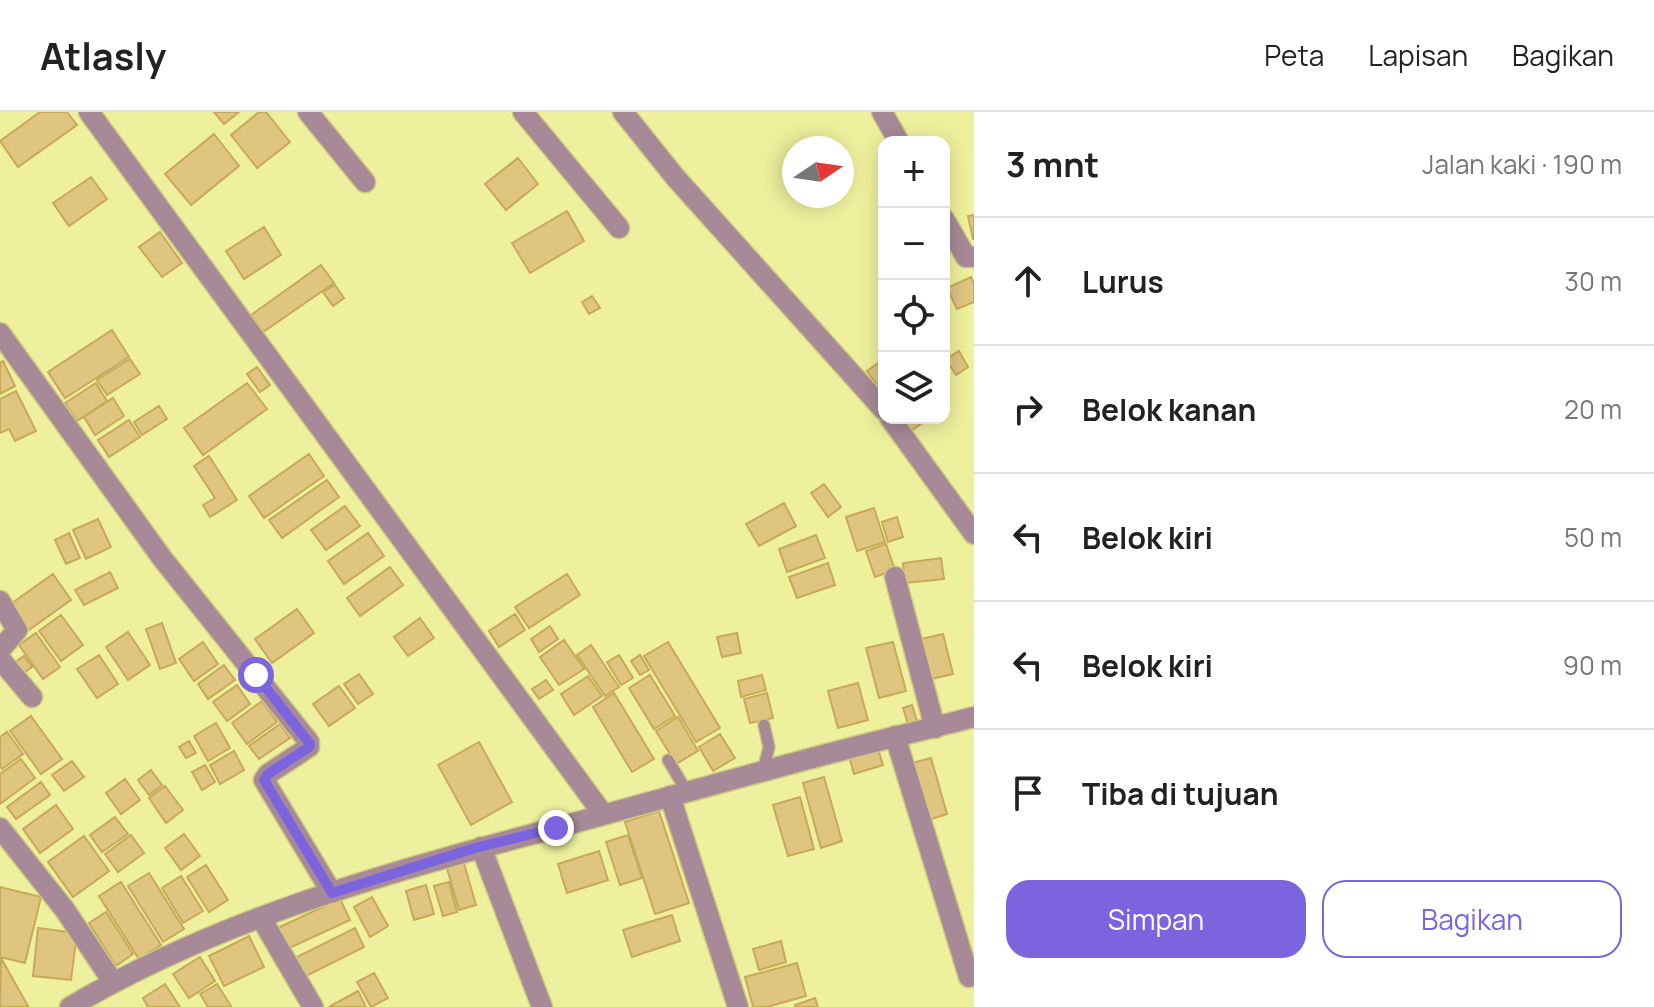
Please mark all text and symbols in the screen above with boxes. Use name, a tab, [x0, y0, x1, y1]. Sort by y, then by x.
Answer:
text: Atlasly	[40, 29, 166, 81]
text: Peta	[1264, 36, 1324, 74]
text: Lapisan	[1368, 36, 1468, 74]
text: Bagikan	[1512, 36, 1614, 74]
north arrow	[782, 136, 854, 208]
map controls	[878, 136, 950, 424]
button: +	[878, 136, 950, 208]
text: 3 mnt	[1006, 141, 1099, 187]
text: Jalan kaki · 190 m	[1422, 146, 1622, 182]
button: −	[878, 208, 950, 280]
icon: ahead	[1006, 259, 1050, 303]
text: Lurus	[1082, 261, 1164, 302]
text: 30 m	[1565, 263, 1622, 299]
button: locate	[878, 280, 950, 352]
button: layers	[878, 352, 950, 424]
icon: right	[1006, 387, 1050, 431]
text: Belok kanan	[1082, 389, 1256, 430]
text: 20 m	[1564, 391, 1622, 427]
icon: left	[1006, 515, 1050, 559]
text: Belok kiri	[1082, 517, 1213, 558]
text: 50 m	[1564, 519, 1622, 555]
icon: left	[1006, 643, 1050, 687]
text: Belok kiri	[1082, 645, 1213, 686]
text: 90 m	[1563, 647, 1622, 683]
route start	[238, 657, 274, 693]
icon: arrive	[1006, 771, 1050, 815]
text: Tiba di tujuan	[1082, 773, 1279, 814]
route end	[538, 810, 574, 846]
button: Simpan	[1006, 880, 1306, 958]
button: Bagikan	[1322, 880, 1622, 958]

